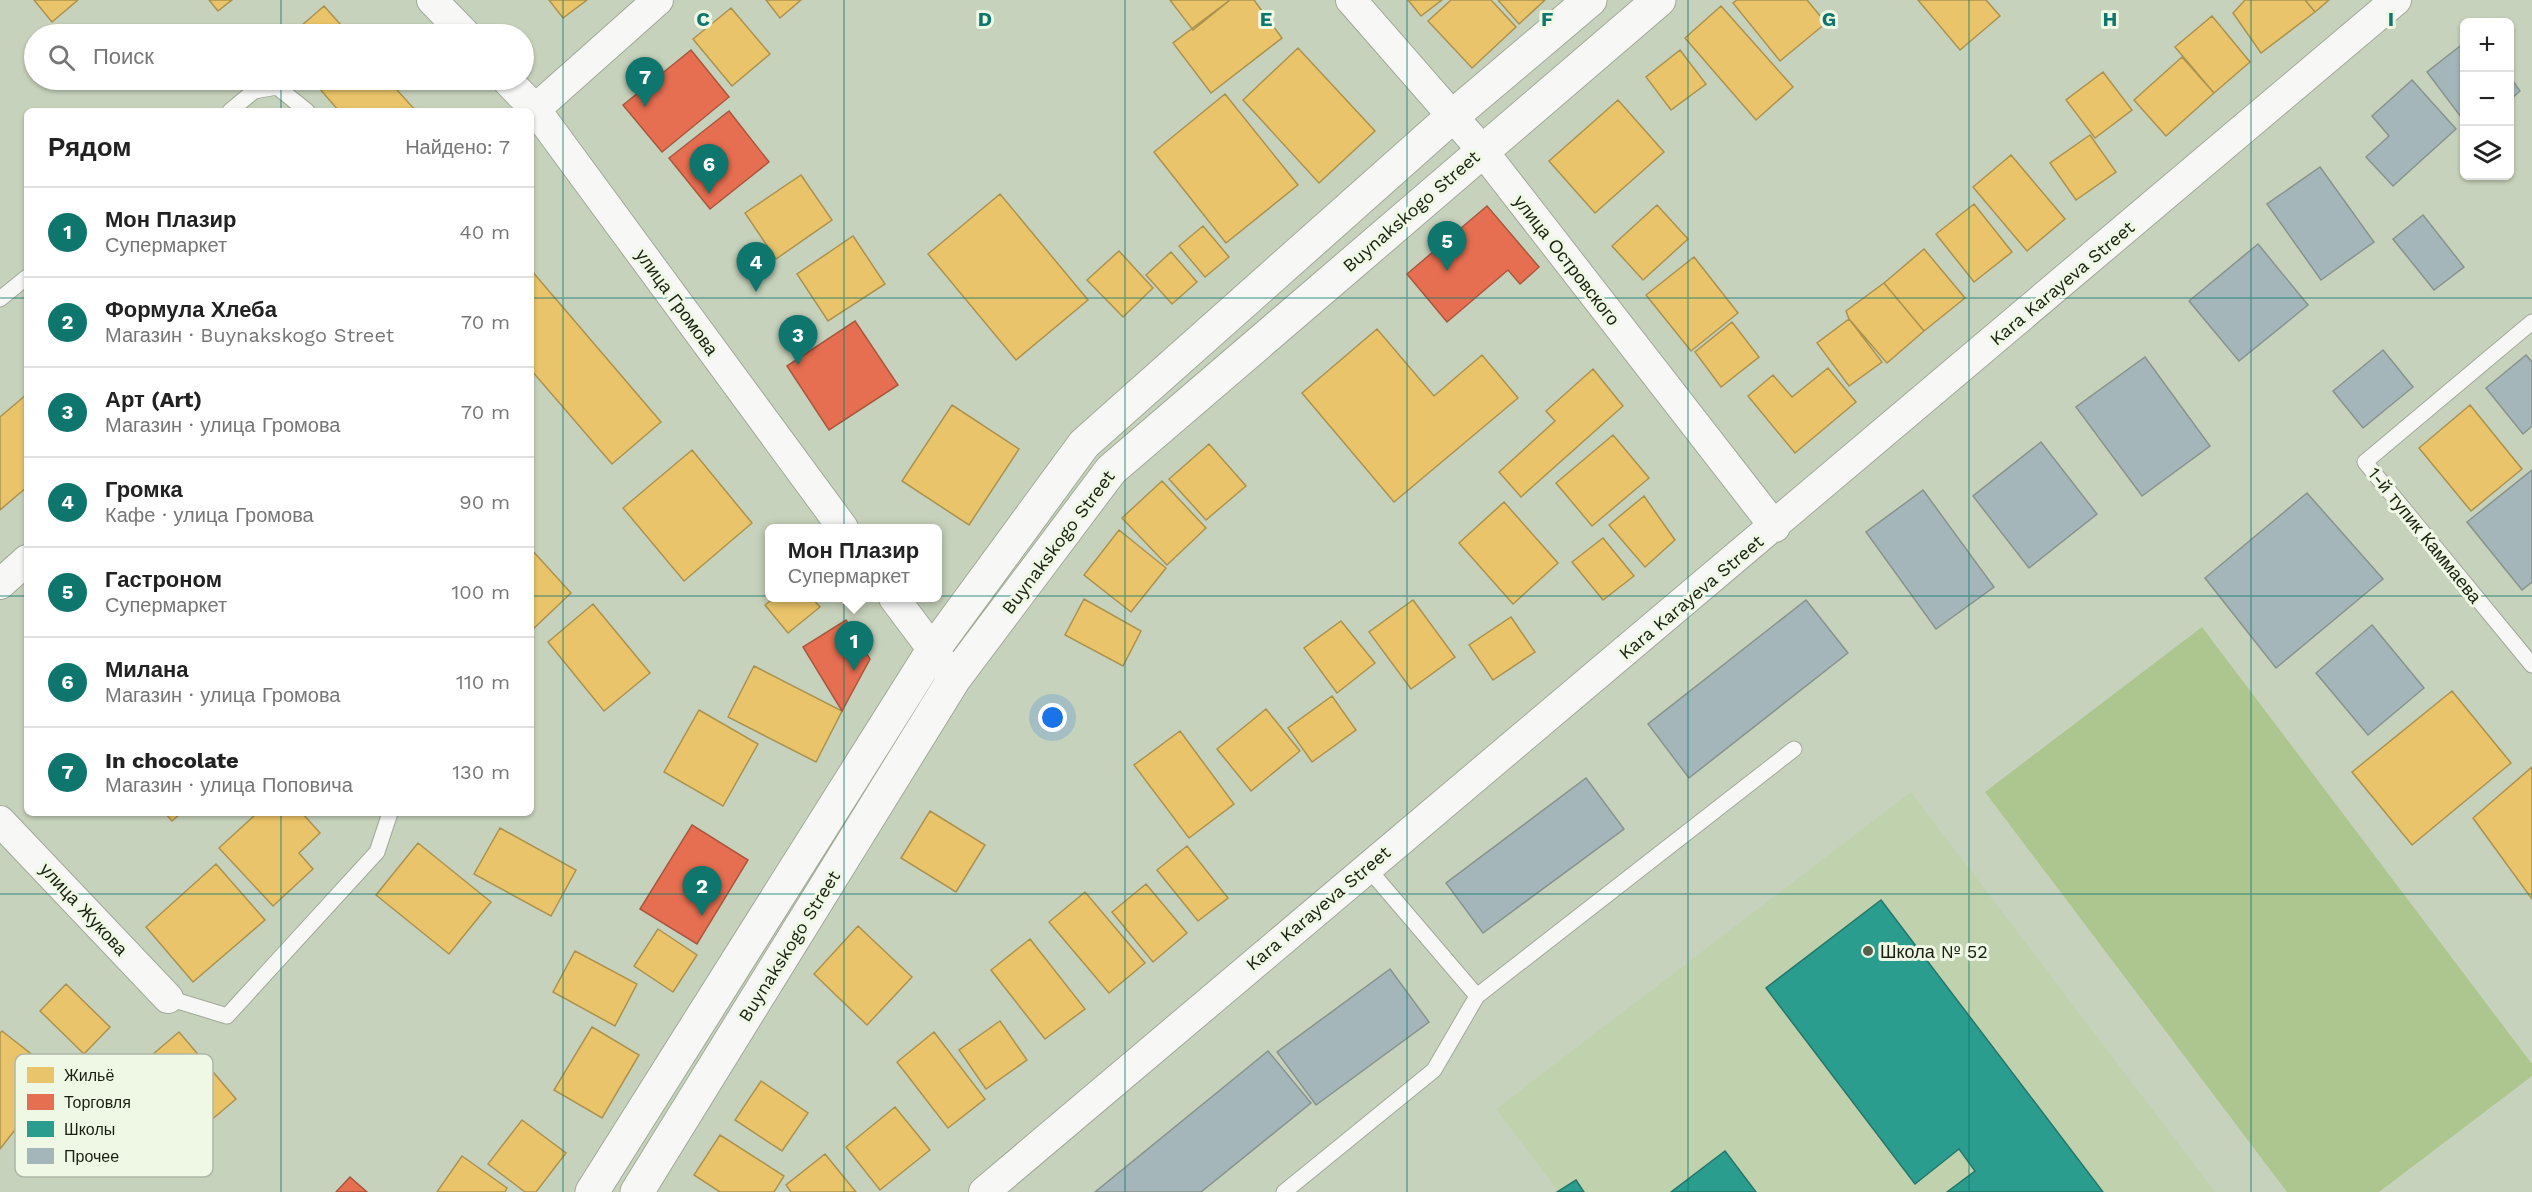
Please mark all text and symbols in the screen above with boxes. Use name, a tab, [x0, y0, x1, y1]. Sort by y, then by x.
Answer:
text: C	[696, 7, 710, 31]
text: D	[978, 7, 992, 31]
text: E	[1260, 7, 1272, 31]
text: F	[1541, 7, 1553, 31]
text: G	[1822, 7, 1836, 31]
text: H	[2103, 7, 2117, 31]
text: I	[2388, 7, 2394, 31]
map controls	[2460, 18, 2514, 180]
button: +	[2460, 18, 2514, 72]
search box	[24, 24, 534, 90]
icon: search	[45, 41, 78, 74]
text: Поиск	[93, 44, 154, 69]
pin: 7	[626, 57, 664, 107]
button: −	[2460, 72, 2514, 126]
button: layers	[2460, 126, 2514, 180]
text: Рядом	[48, 132, 131, 162]
text: Найдено: 7	[405, 135, 510, 159]
pin: 6	[690, 144, 728, 194]
street label: Buynakskogo Street	[1338, 146, 1484, 276]
street label: улица Островского	[1510, 191, 1624, 329]
text: Мон Плазир	[105, 207, 237, 232]
street label: Kara Karayeva Street	[1986, 216, 2139, 350]
text: 1	[63, 220, 72, 244]
text: 40 m	[459, 220, 510, 244]
pin: 5	[1428, 222, 1466, 271]
text: Супермаркет	[105, 233, 227, 257]
pin: 4	[736, 242, 776, 292]
street label: улица Громова	[631, 245, 723, 360]
text: Формула Хлеба	[105, 297, 277, 322]
text: 2	[62, 310, 73, 334]
text: 70 m	[461, 310, 510, 334]
pin: 3	[778, 316, 818, 365]
text: Магазин · Buynakskogo Street	[105, 323, 394, 347]
text: Арт (Art)	[105, 387, 202, 412]
text: 3	[62, 400, 73, 424]
text: 70 m	[461, 400, 510, 424]
text: Магазин · улица Громова	[105, 413, 340, 437]
street label: 1-й тупик Каммаева	[2364, 463, 2487, 608]
street label: Buynakskogo Street	[997, 466, 1119, 618]
text: Громка	[105, 477, 183, 502]
text: 4	[61, 490, 74, 514]
text: 90 m	[459, 490, 510, 514]
text: Кафе · улица Громова	[105, 503, 314, 527]
popup	[765, 524, 942, 602]
street label: Kara Karayeva Street	[1615, 530, 1768, 664]
text: Мон Плазир	[788, 538, 919, 563]
text: Супермаркет	[788, 564, 910, 588]
text: Гастроном	[105, 567, 222, 592]
text: 5	[62, 580, 73, 604]
text: 100 m	[451, 580, 510, 604]
text: Супермаркет	[105, 593, 227, 617]
pin: 1	[834, 622, 874, 671]
text: Милана	[105, 657, 189, 682]
text: 6	[61, 670, 74, 694]
text: 110 m	[456, 670, 510, 694]
text: Магазин · улица Громова	[105, 683, 340, 707]
your location	[1038, 703, 1067, 732]
text: In chocolate	[105, 748, 239, 773]
text: 7	[61, 760, 74, 784]
text: 130 m	[452, 760, 510, 784]
text: Магазин · улица Поповича	[105, 773, 353, 797]
street label: Kara Karayeva Street	[1242, 841, 1395, 975]
street label: улица Жукова	[36, 859, 133, 960]
pin: 2	[682, 866, 722, 916]
street label: Buynakskogo Street	[734, 866, 844, 1025]
place label: Школа № 52	[1880, 941, 1988, 962]
marker: Школа № 52	[1861, 944, 1875, 958]
legend	[15, 1054, 213, 1177]
text: Жильё	[64, 1066, 114, 1085]
text: Торговля	[64, 1093, 131, 1112]
text: Школы	[64, 1120, 115, 1139]
text: Прочее	[64, 1147, 119, 1166]

